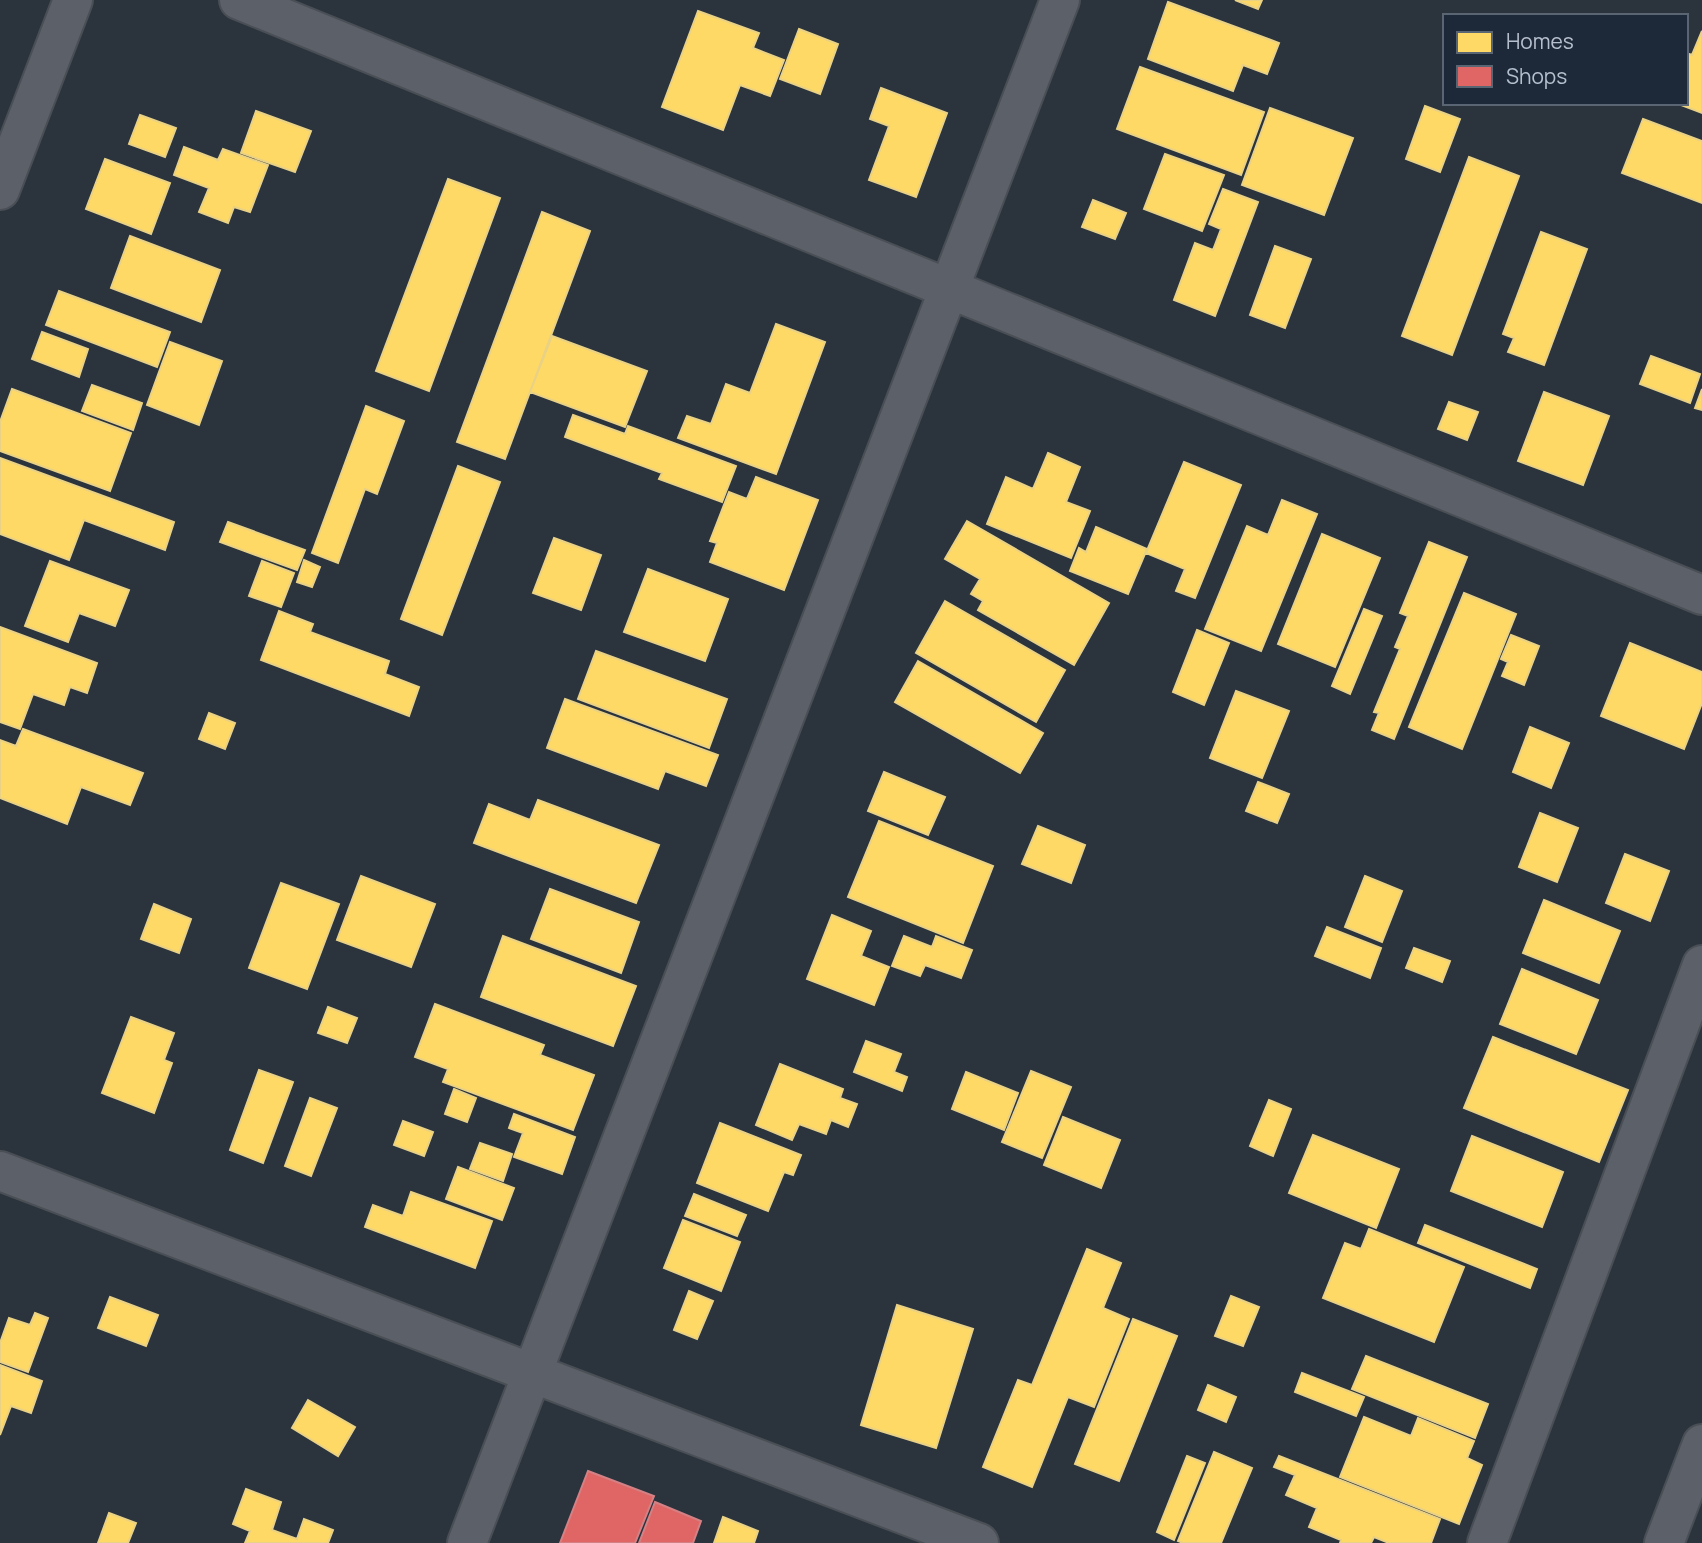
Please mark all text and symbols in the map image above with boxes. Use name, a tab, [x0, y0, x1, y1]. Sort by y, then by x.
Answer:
legend	[1443, 14, 1688, 105]
text: Homes	[1506, 27, 1574, 55]
text: Shops	[1506, 62, 1567, 90]

